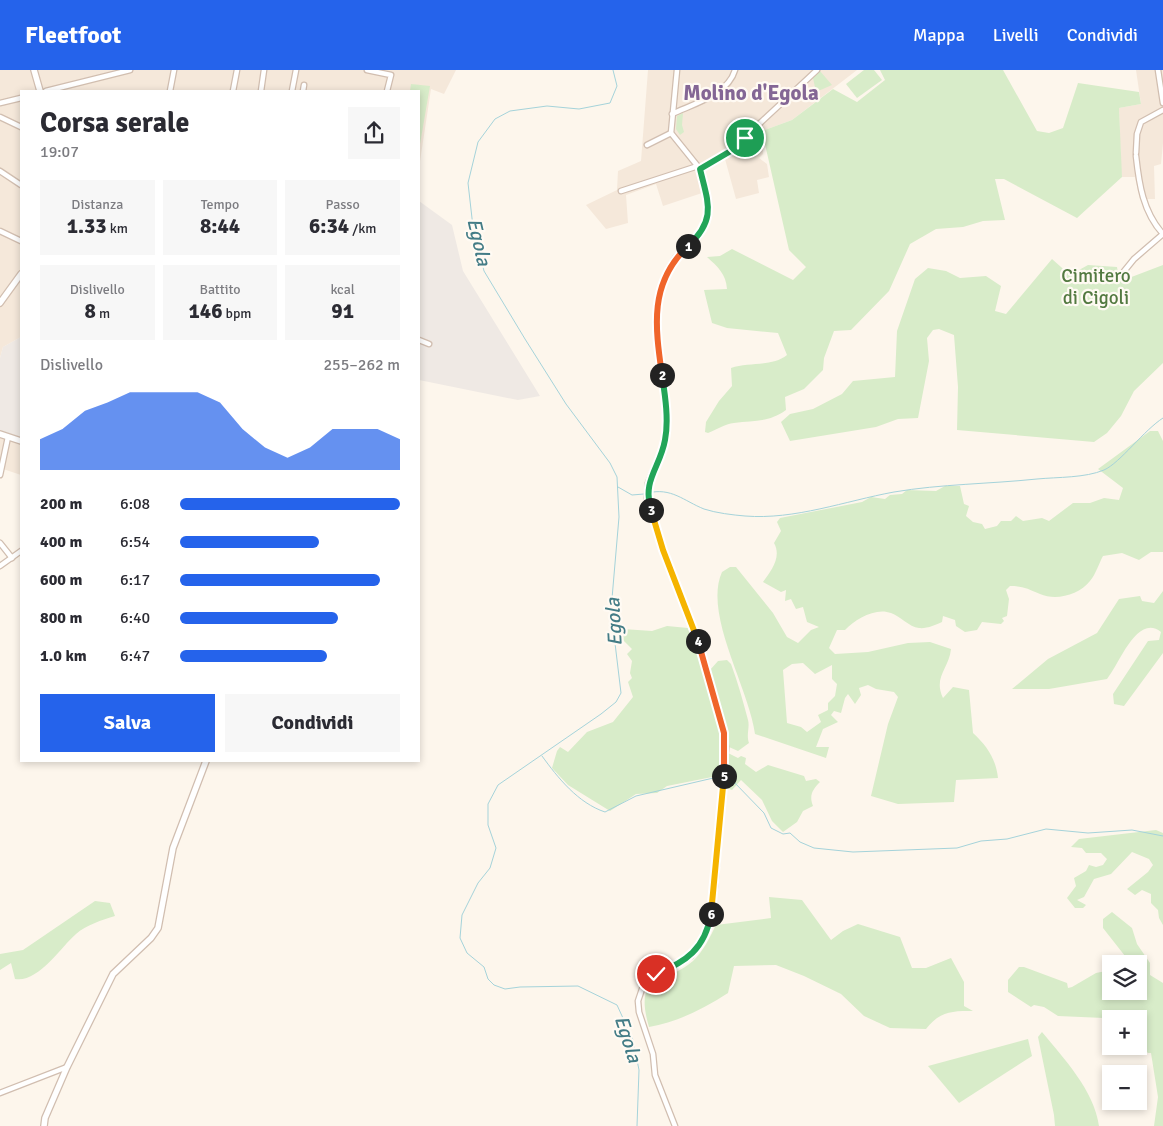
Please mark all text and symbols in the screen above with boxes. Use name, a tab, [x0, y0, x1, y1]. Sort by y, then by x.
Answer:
text: Fleetfoot	[25, 20, 121, 50]
text: Mappa	[913, 24, 965, 46]
text: Livelli	[993, 24, 1039, 46]
text: Condividi	[1067, 24, 1138, 46]
district label: Molino d'Egola	[683, 80, 819, 106]
text: Corsa serale	[40, 106, 189, 140]
button: share	[348, 107, 400, 159]
pin	[724, 117, 766, 159]
icon: arrive	[731, 124, 759, 152]
text: 19:07	[40, 142, 79, 162]
text: Distanza	[71, 196, 123, 213]
text: Tempo	[201, 196, 239, 213]
text: Passo	[326, 196, 360, 213]
text: 1.33	[67, 213, 107, 239]
text: 8:44	[200, 213, 240, 239]
text: 6:34	[309, 213, 349, 239]
water label: Egola	[461, 216, 497, 269]
text: km	[107, 220, 128, 237]
text: /km	[349, 220, 376, 237]
pin: 1	[676, 234, 700, 258]
text: 1	[685, 238, 692, 255]
park label: Cimitero di Cigoli	[1061, 264, 1131, 310]
text: Dislivello	[70, 281, 125, 298]
text: Battito	[199, 281, 241, 298]
text: kcal	[330, 281, 355, 298]
text: 8	[85, 298, 96, 324]
text: 146	[188, 298, 222, 324]
text: 91	[331, 298, 354, 324]
text: m	[96, 305, 110, 322]
text: bpm	[222, 305, 252, 322]
text: Dislivello	[40, 355, 103, 375]
text: 255–262 m	[323, 355, 400, 375]
pin: 2	[650, 362, 674, 388]
text: 2	[659, 367, 666, 384]
text: 200 m	[40, 494, 82, 514]
text: 6:08	[120, 494, 150, 514]
pin: 3	[638, 498, 664, 522]
text: 3	[648, 502, 655, 519]
text: 400 m	[40, 532, 82, 552]
text: 6:54	[120, 532, 150, 552]
text: 600 m	[40, 570, 82, 590]
text: 6:17	[120, 570, 150, 590]
water label: Egola	[600, 596, 628, 647]
text: 800 m	[40, 608, 82, 628]
text: 6:40	[120, 608, 150, 628]
pin: 4	[686, 628, 710, 654]
text: 4	[695, 633, 702, 650]
text: 1.0 km	[40, 646, 87, 666]
text: 6:47	[120, 646, 150, 666]
button: Salva	[40, 694, 215, 752]
button: Condividi	[225, 694, 400, 752]
pin: 5	[712, 764, 736, 788]
text: 5	[721, 768, 728, 785]
pin: 6	[698, 902, 724, 926]
text: 6	[708, 906, 715, 923]
pin	[635, 953, 677, 995]
map controls	[1102, 955, 1147, 1110]
button: layers	[1102, 955, 1147, 1000]
icon: check	[642, 960, 670, 988]
button: +	[1102, 1010, 1147, 1055]
water label: Egola	[609, 1012, 648, 1067]
button: −	[1102, 1065, 1147, 1110]

